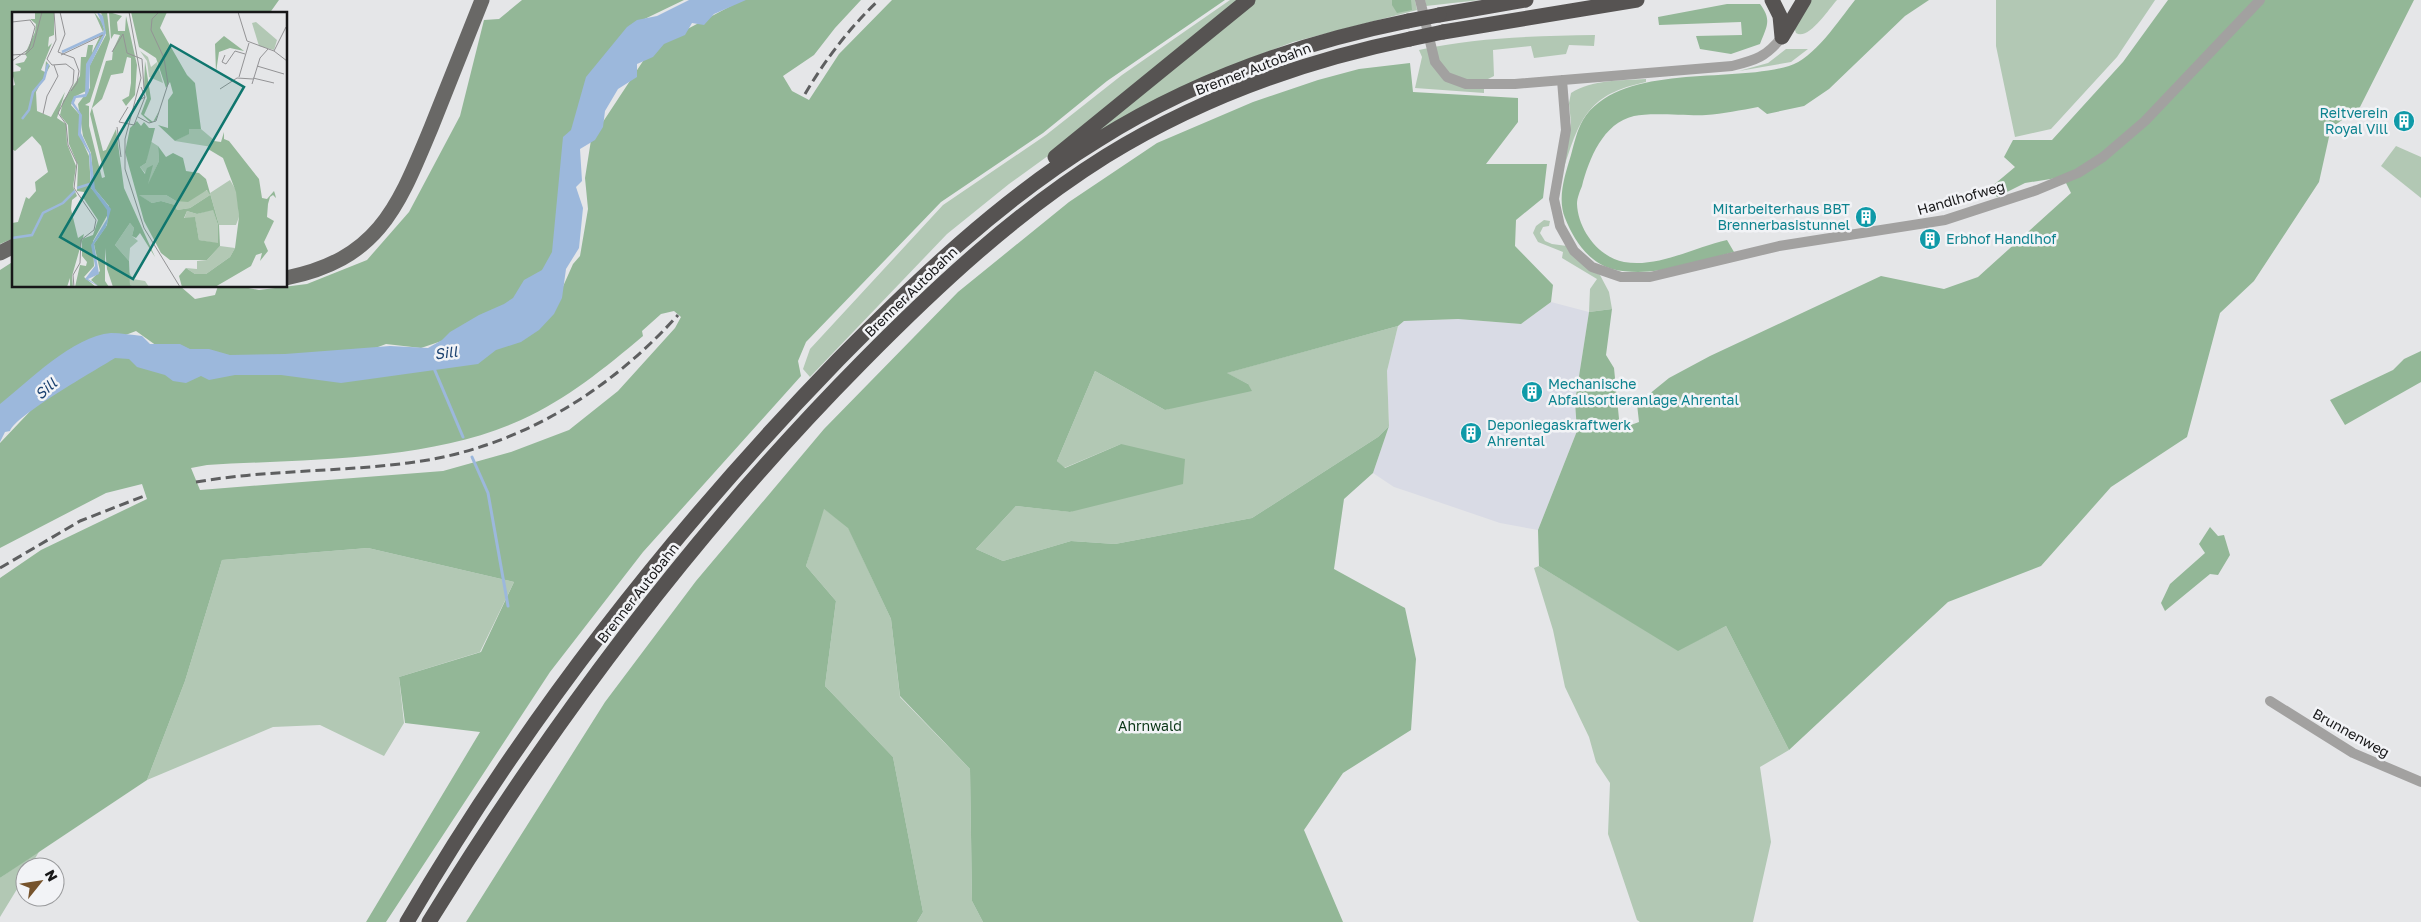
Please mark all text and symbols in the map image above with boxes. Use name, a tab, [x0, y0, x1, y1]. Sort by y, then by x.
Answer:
inset map	[12, 12, 288, 288]
street label: Brenner Autobahn	[1193, 39, 1313, 98]
place label: Reitverein Royal Vill	[2319, 104, 2388, 137]
building icon: Reitverein Royal Vill	[2392, 109, 2416, 133]
street label: Handlhofweg	[1915, 177, 2007, 218]
place label: Mitarbeiterhaus BBT Brennerbasistunnel	[1713, 200, 1850, 233]
building icon: Mitarbeiterhaus BBT Brennerbasistunnel	[1854, 205, 1878, 229]
building icon: Erbhof Handlhof	[1918, 227, 1942, 251]
place label: Erbhof Handlhof	[1946, 230, 2056, 247]
street label: Brenner Autobahn	[861, 243, 961, 340]
water label: Sill	[433, 342, 460, 362]
water label: Sill	[31, 373, 61, 403]
place label: Mechanische Abfallsortieranlage Ahrental	[1548, 375, 1739, 408]
building icon: Mechanische Abfallsortieranlage Ahrental	[1520, 380, 1544, 404]
place label: Deponiegaskraftwerk Ahrental	[1487, 416, 1631, 449]
building icon: Deponiegaskraftwerk Ahrental	[1459, 421, 1483, 445]
street label: Brenner Autobahn	[593, 539, 682, 646]
street label: Brunnenweg	[2310, 705, 2393, 761]
park label: Ahrnwald	[1118, 717, 1182, 734]
north arrow	[15, 857, 65, 907]
text: N	[42, 866, 62, 884]

